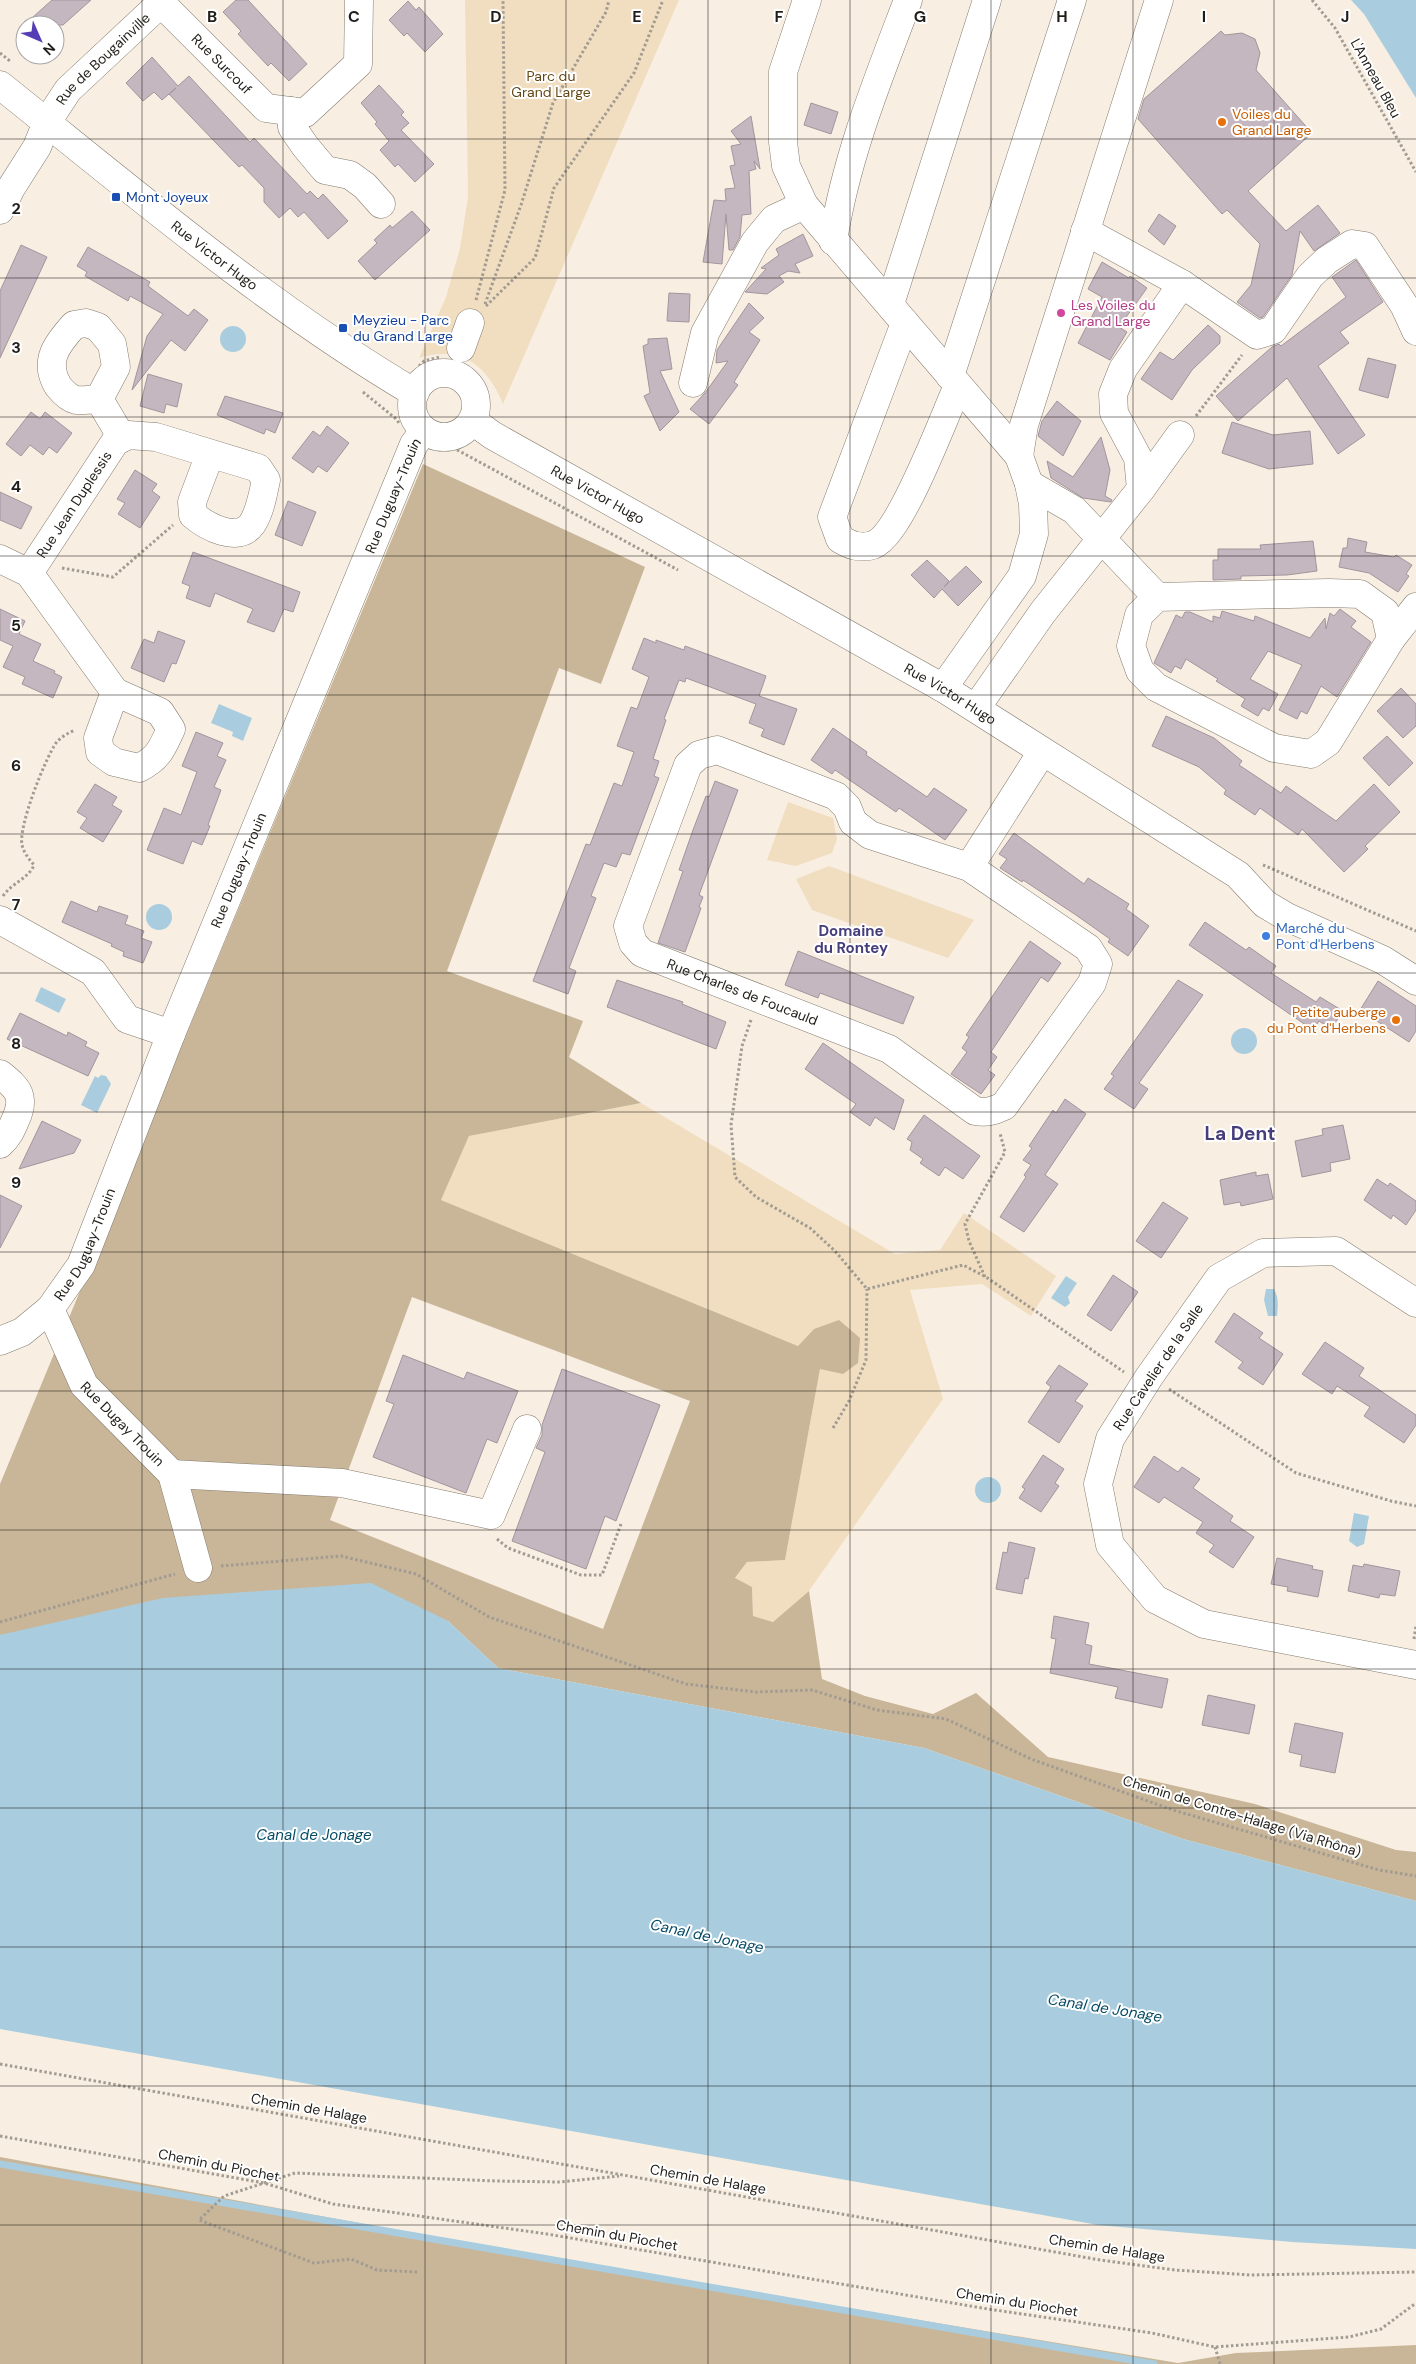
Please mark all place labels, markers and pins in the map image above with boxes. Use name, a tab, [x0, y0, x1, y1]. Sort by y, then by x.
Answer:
place label: Voiles du Grand Large	[1232, 105, 1311, 139]
marker: Voiles du Grand Large	[1216, 116, 1228, 128]
place label: Mont Joyeux	[126, 188, 208, 206]
marker: Mont Joyeux	[110, 191, 122, 203]
place label: Les Voiles du Grand Large	[1071, 296, 1156, 330]
marker: Les Voiles du Grand Large	[1055, 307, 1067, 319]
place label: Meyzieu - Parc du Grand Large	[353, 311, 453, 345]
marker: Meyzieu - Parc du Grand Large	[337, 322, 349, 334]
place label: Marché du Pont d'Herbens	[1276, 919, 1375, 953]
marker: Marché du Pont d'Herbens	[1260, 930, 1272, 942]
place label: Petite auberge du Pont d'Herbens	[1267, 1003, 1386, 1037]
marker: Petite auberge du Pont d'Herbens	[1390, 1014, 1402, 1026]

